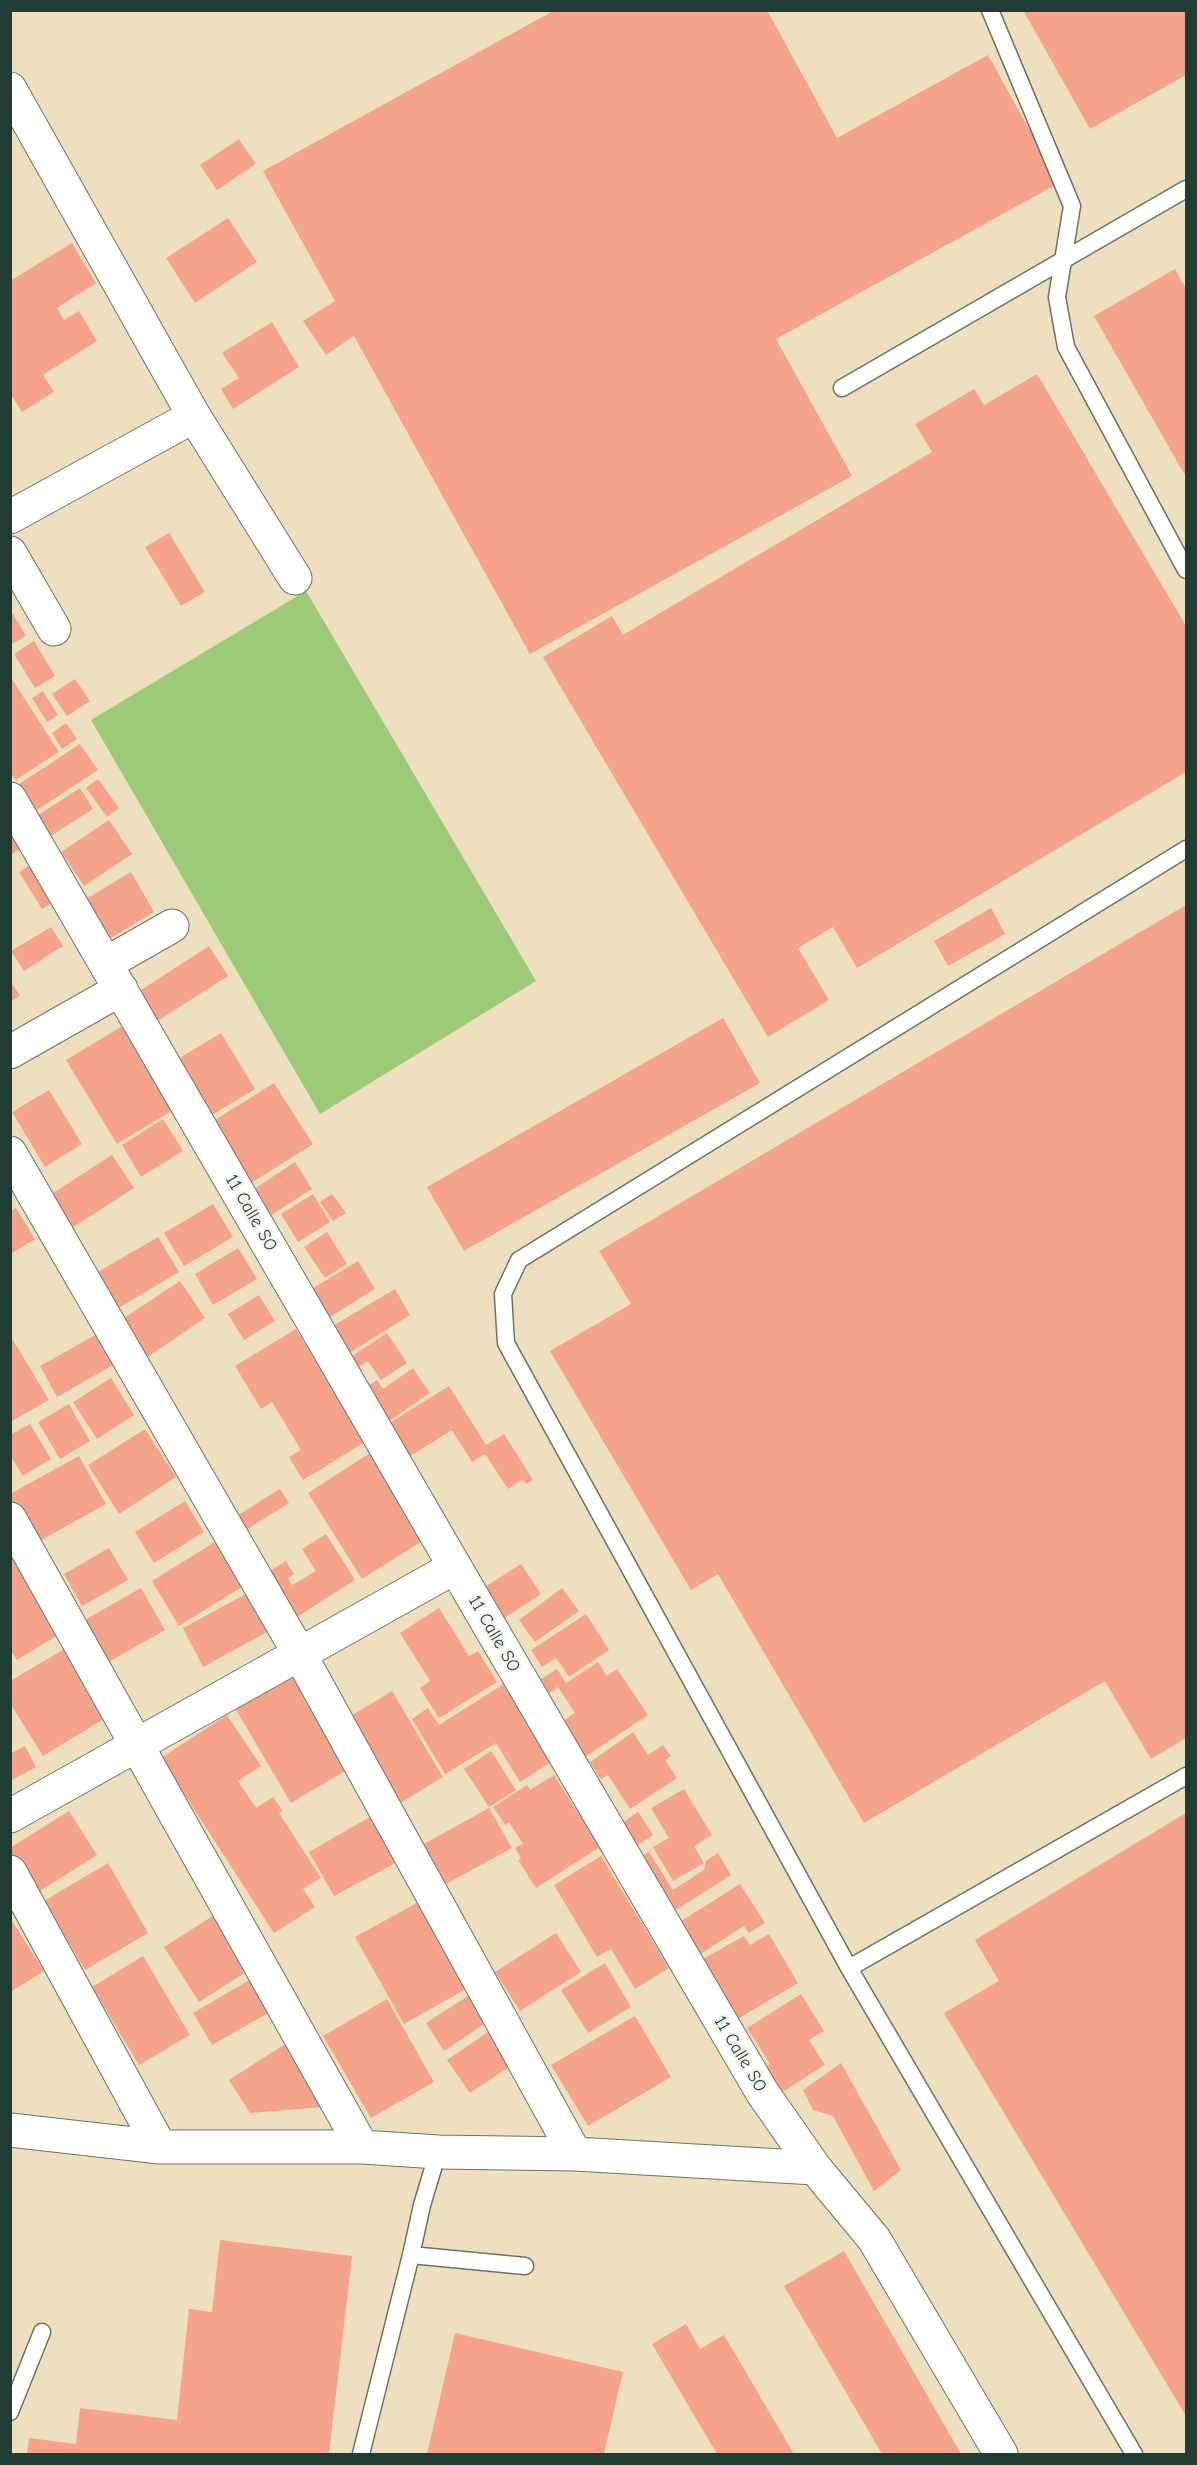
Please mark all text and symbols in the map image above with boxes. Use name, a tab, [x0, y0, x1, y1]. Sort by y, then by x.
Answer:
street label: 11 Calle SO	[220, 1171, 282, 1255]
street label: 11 Calle SO	[463, 1592, 525, 1676]
street label: 11 Calle SO	[709, 2012, 771, 2096]

